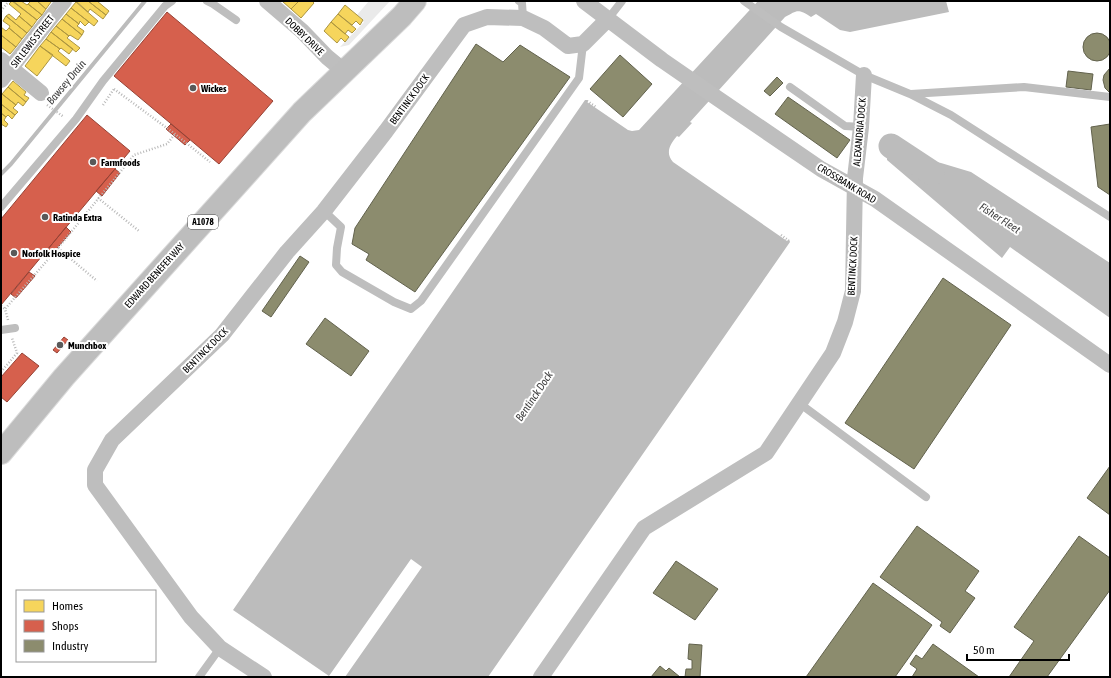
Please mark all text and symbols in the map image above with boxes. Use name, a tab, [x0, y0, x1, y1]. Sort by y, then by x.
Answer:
street label: SIR LEWIS STREET	[9, 13, 57, 70]
street label: DOBBY DRIVE	[283, 15, 327, 58]
water label: Bawsey Drain	[44, 57, 88, 106]
street label: BENTINCK DOCK	[388, 72, 431, 127]
marker: Wickes	[188, 83, 198, 93]
place label: Wickes	[200, 83, 227, 94]
street label: ALEXANDRIA DOCK	[851, 97, 868, 167]
marker: Farmfoods	[88, 157, 98, 167]
place label: Farmfoods	[101, 157, 141, 168]
street label: CROSSBANK ROAD	[815, 162, 878, 206]
water label: Fisher Fleet	[977, 200, 1023, 236]
marker: Ratinda Extra	[40, 212, 50, 222]
place label: Ratinda Extra	[53, 212, 102, 223]
road number: A1078	[188, 215, 218, 229]
street label: BENTINCK DOCK	[845, 236, 860, 296]
street label: EDWARD BENEFER WAY	[122, 240, 187, 310]
marker: Norfolk Hospice	[9, 248, 19, 258]
place label: Norfolk Hospice	[22, 248, 81, 259]
street label: BENTINCK DOCK	[180, 325, 230, 375]
marker: Munchbox	[55, 340, 65, 350]
place label: Munchbox	[68, 340, 106, 351]
water label: Bentinck Dock	[513, 369, 555, 423]
legend	[16, 590, 156, 662]
text: Homes	[52, 599, 83, 613]
text: Shops	[52, 619, 78, 633]
scale bar	[967, 636, 1069, 662]
text: Industry	[52, 639, 89, 653]
text: 50 m	[973, 643, 995, 657]

